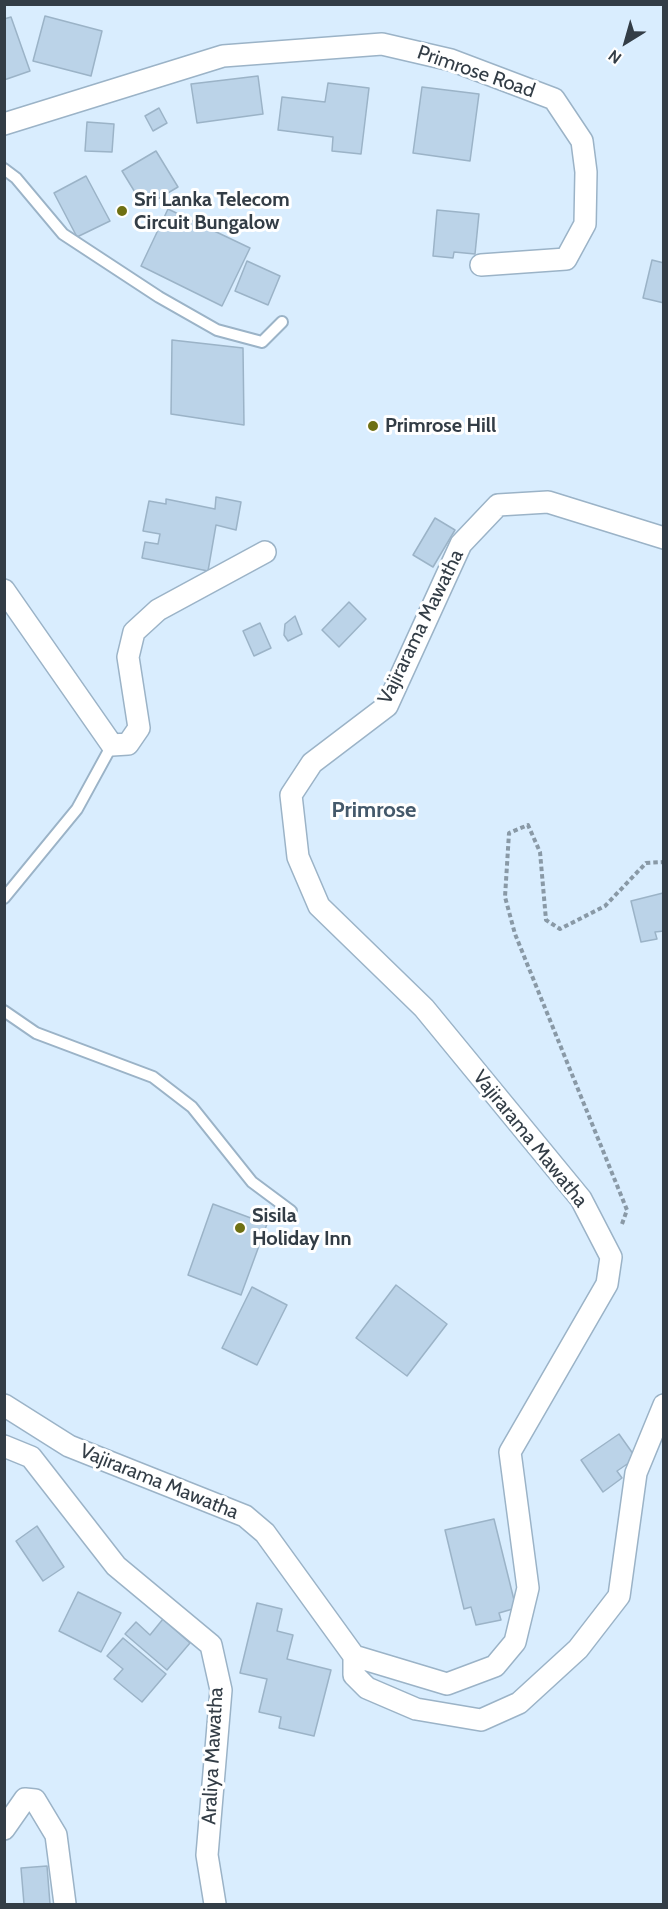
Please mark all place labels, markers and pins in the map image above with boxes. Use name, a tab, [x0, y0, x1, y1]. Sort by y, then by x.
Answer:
place label: Sri Lanka Telecom Circuit Bungalow	[134, 188, 290, 235]
marker: Sri Lanka Telecom Circuit Bungalow	[115, 204, 129, 218]
place label: Primrose Hill	[385, 414, 496, 438]
marker: Primrose Hill	[366, 419, 380, 433]
place label: Sisila Holiday Inn	[252, 1204, 352, 1251]
marker: Sisila Holiday Inn	[233, 1221, 247, 1235]

